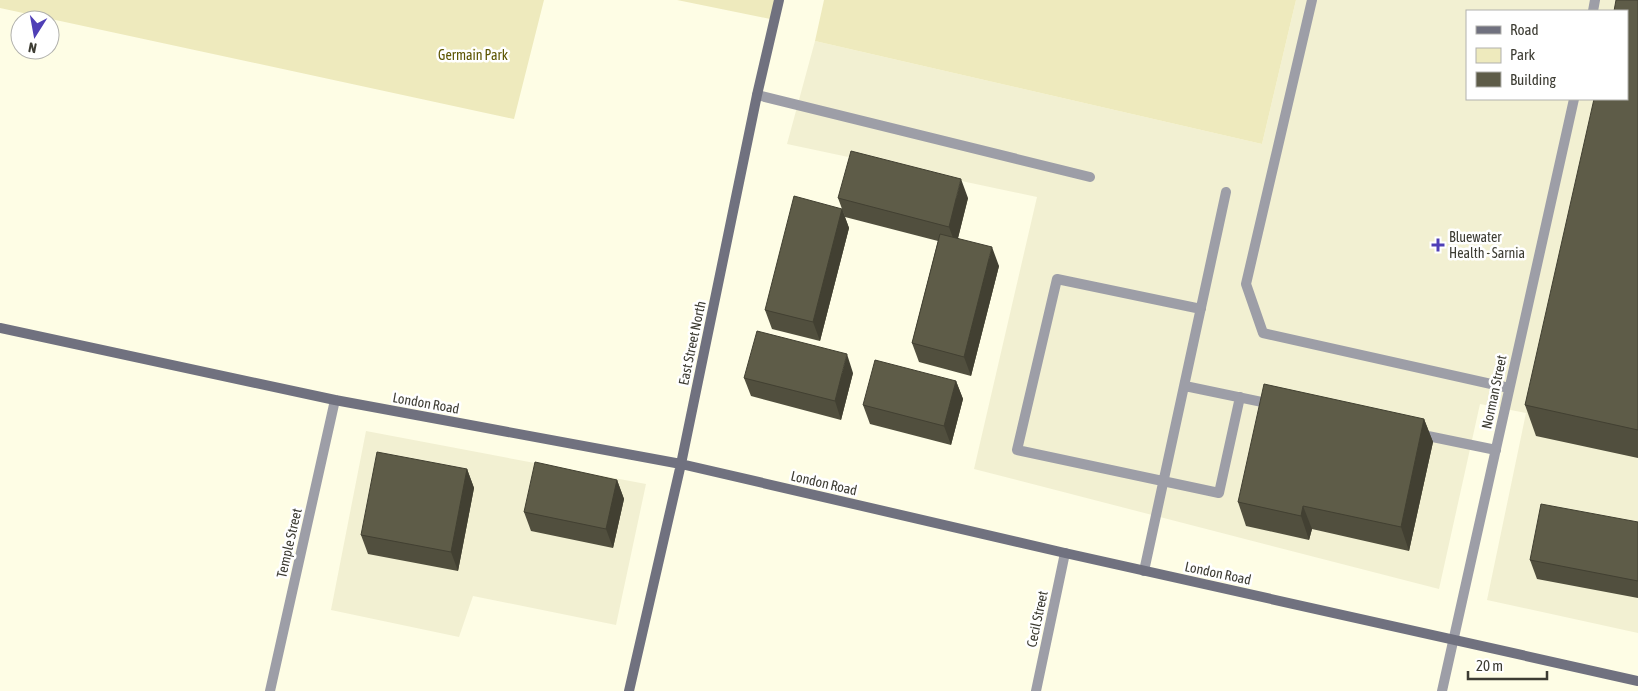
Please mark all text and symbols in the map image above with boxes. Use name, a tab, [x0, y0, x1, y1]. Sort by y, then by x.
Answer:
north arrow	[10, 10, 60, 60]
legend	[1466, 10, 1628, 100]
text: Road	[1510, 21, 1539, 38]
text: N	[27, 39, 38, 56]
text: Park	[1510, 46, 1535, 63]
park label: Germain Park	[438, 47, 508, 63]
text: Building	[1510, 71, 1556, 88]
place label: Bluewater Health - Sarnia	[1449, 229, 1525, 261]
marker: Bluewater Health - Sarnia	[1431, 238, 1445, 252]
street label: East Street North	[675, 299, 709, 387]
street label: Norman Street	[1478, 354, 1510, 430]
street label: London Road	[391, 389, 461, 417]
street label: London Road	[789, 468, 859, 498]
street label: Temple Street	[273, 507, 305, 579]
street label: London Road	[1183, 558, 1253, 588]
street label: Cecil Street	[1023, 589, 1051, 649]
scale bar	[1468, 648, 1547, 680]
text: 20 m	[1476, 657, 1503, 674]

